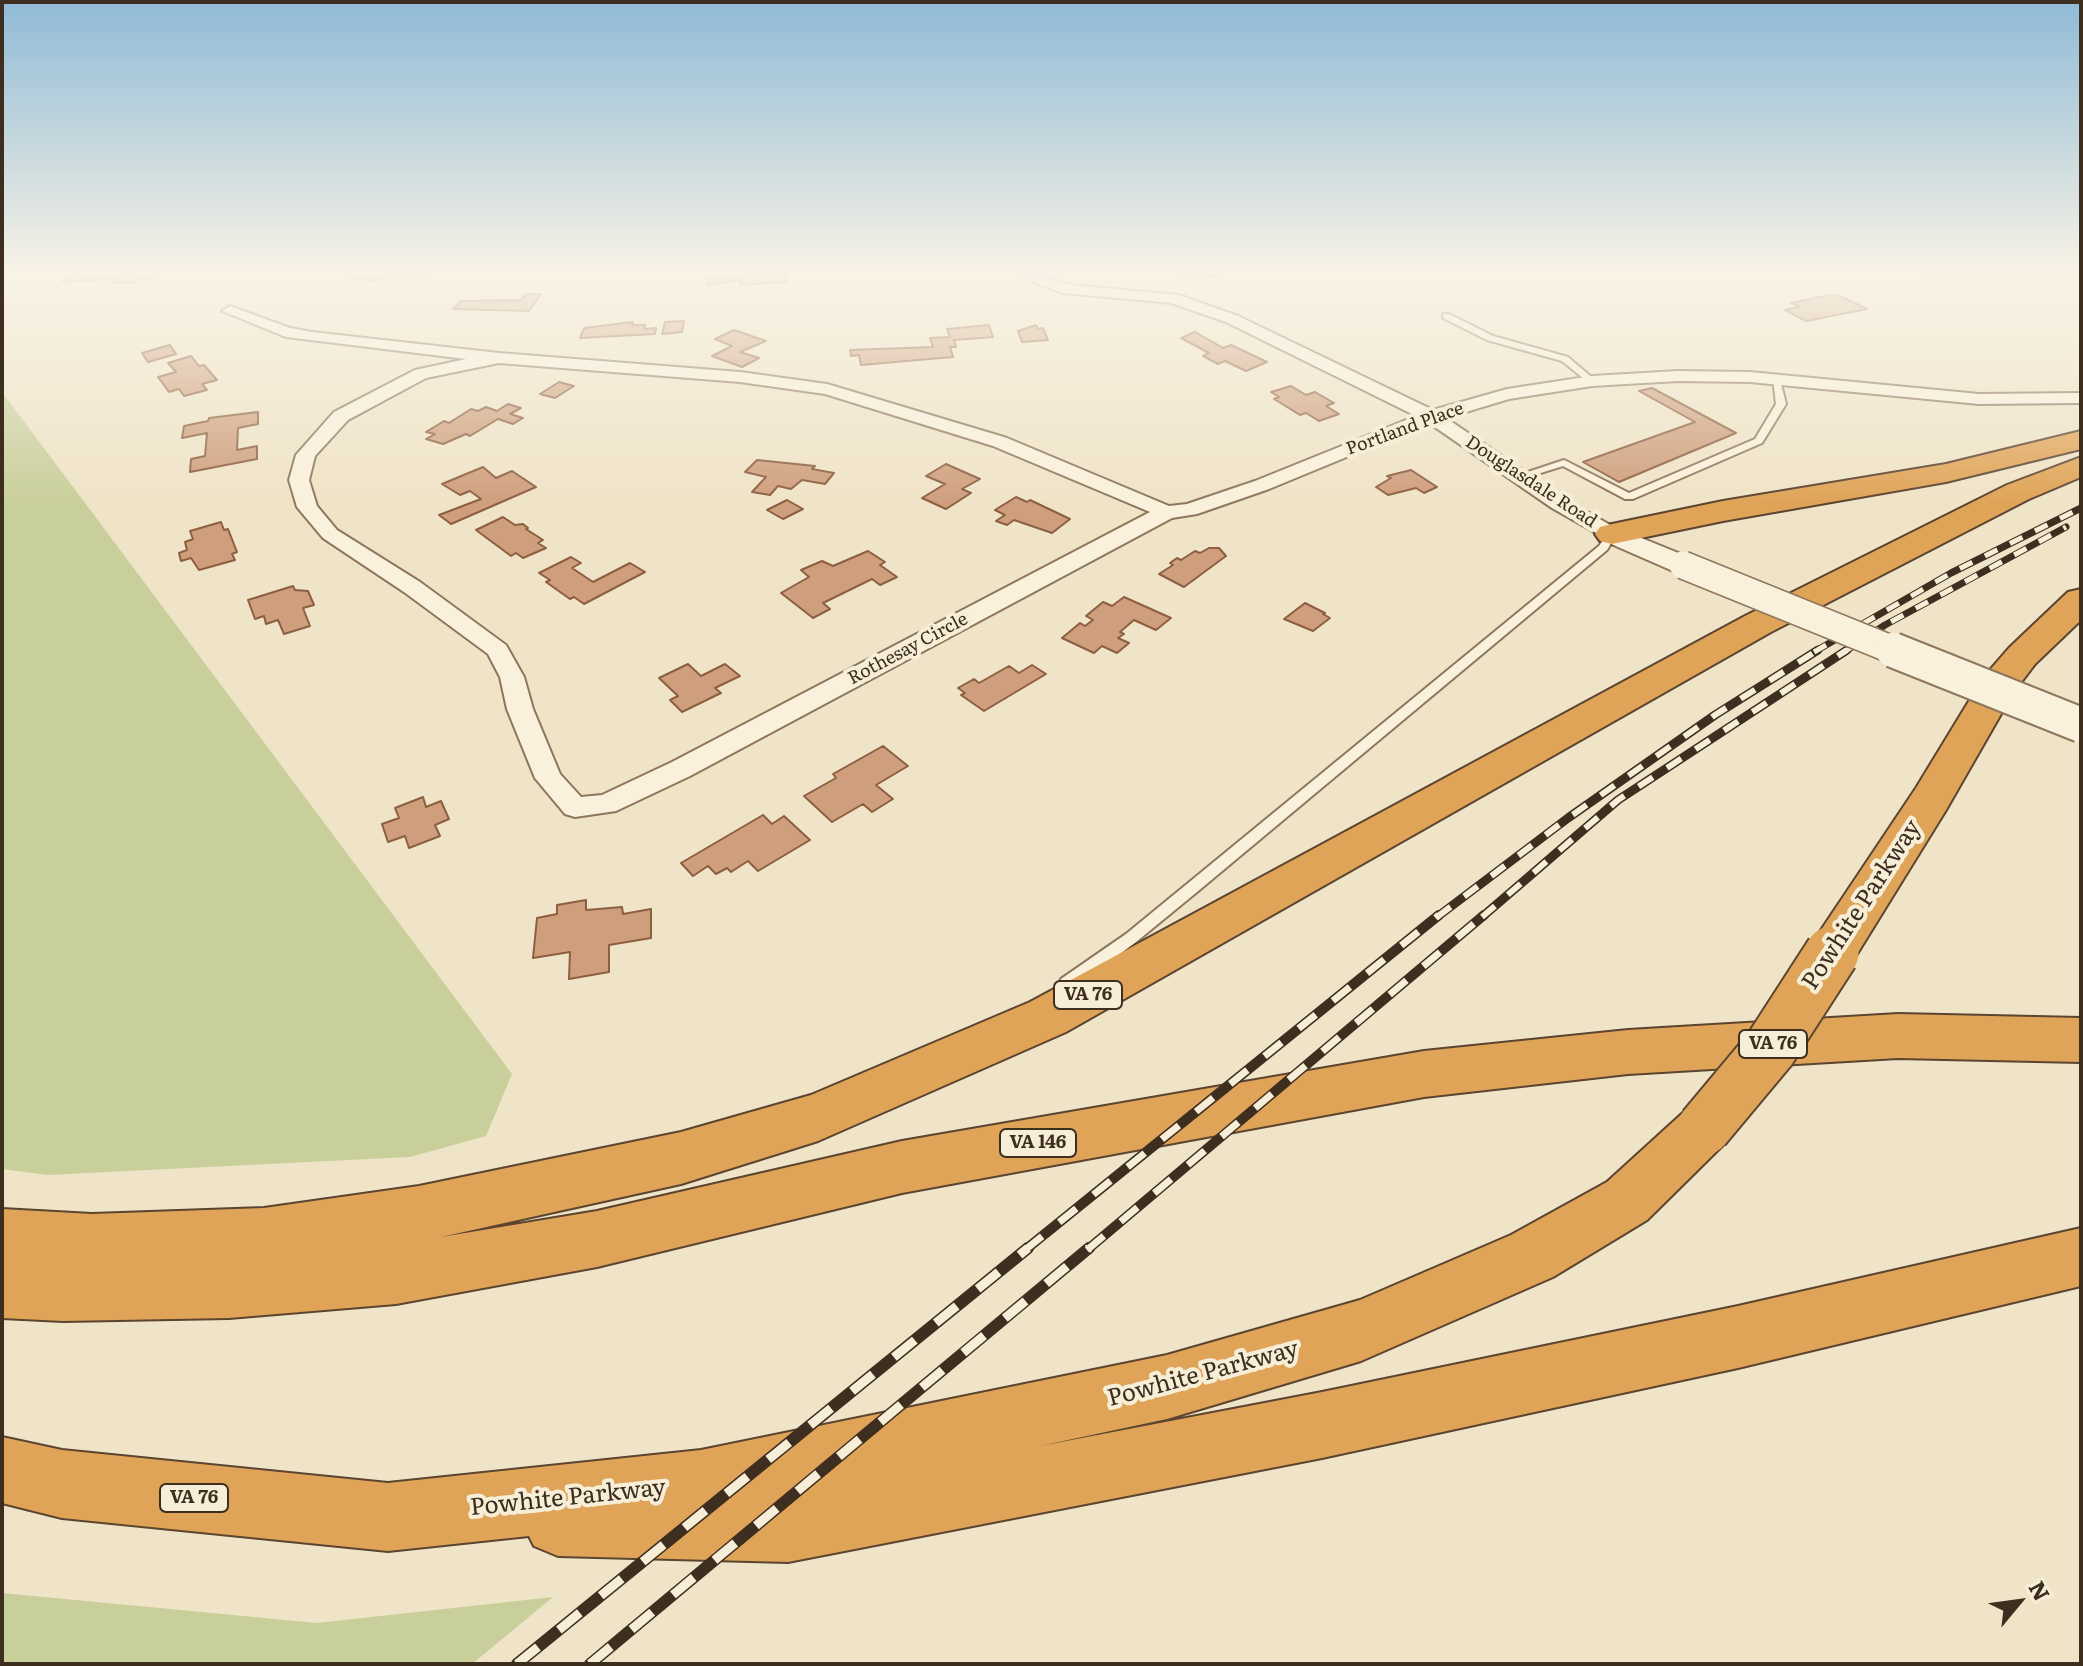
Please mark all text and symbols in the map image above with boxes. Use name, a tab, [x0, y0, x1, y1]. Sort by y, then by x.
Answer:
street label: Portland Place	[1343, 398, 1467, 460]
street label: Douglasdale Road	[1461, 431, 1601, 533]
street label: Rothesay Circle	[844, 608, 972, 690]
street label: Powhite Parkway	[1796, 815, 1928, 995]
road number: VA 76	[1054, 981, 1122, 1009]
road number: VA 76	[1739, 1030, 1807, 1058]
road number: VA 146	[1000, 1129, 1076, 1157]
street label: Powhite Parkway	[1104, 1335, 1302, 1413]
street label: Powhite Parkway	[469, 1473, 667, 1523]
road number: VA 76	[160, 1484, 228, 1512]
north arrow	[1979, 1562, 2059, 1642]
text: N	[2022, 1574, 2059, 1606]

